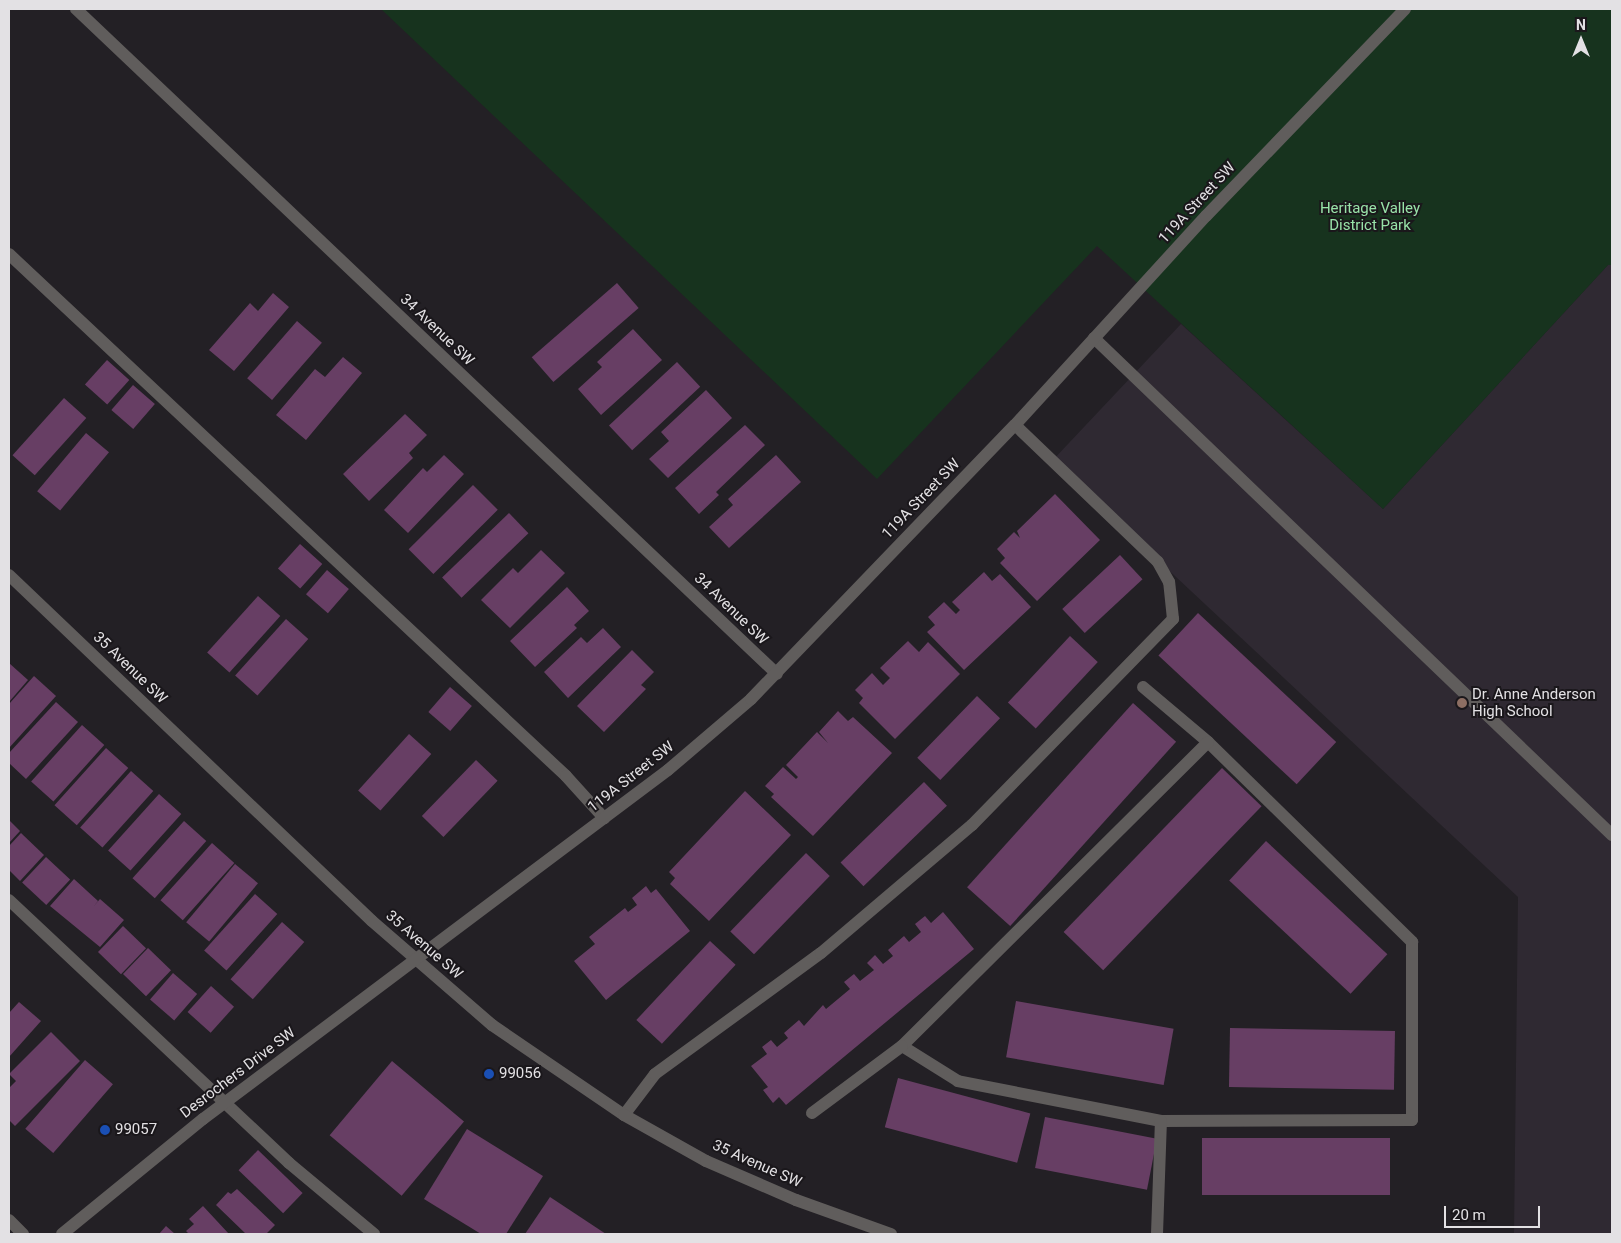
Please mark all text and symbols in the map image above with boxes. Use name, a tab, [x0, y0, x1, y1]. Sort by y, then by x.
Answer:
north arrow	[1556, 15, 1606, 65]
text: N	[1576, 17, 1586, 33]
street label: 119A Street SW	[1155, 159, 1239, 247]
park label: Heritage Valley District Park	[1320, 199, 1420, 234]
street label: 34 Avenue SW	[396, 290, 478, 370]
street label: 119A Street SW	[878, 455, 964, 543]
street label: 34 Avenue SW	[690, 569, 772, 649]
street label: 35 Avenue SW	[89, 628, 171, 708]
place label: Dr. Anne Anderson High School	[1472, 685, 1596, 720]
marker: Dr. Anne Anderson High School	[1456, 697, 1468, 709]
street label: 119A Street SW	[584, 738, 678, 816]
street label: 35 Avenue SW	[382, 907, 466, 983]
street label: Desrochers Drive SW	[177, 1024, 299, 1122]
place label: 99056	[499, 1065, 541, 1083]
marker: 99056	[483, 1068, 495, 1080]
place label: 99057	[115, 1121, 157, 1139]
marker: 99057	[99, 1124, 111, 1136]
street label: 35 Avenue SW	[710, 1136, 804, 1192]
scale bar	[1446, 1196, 1542, 1228]
text: 20 m	[1452, 1206, 1486, 1224]

